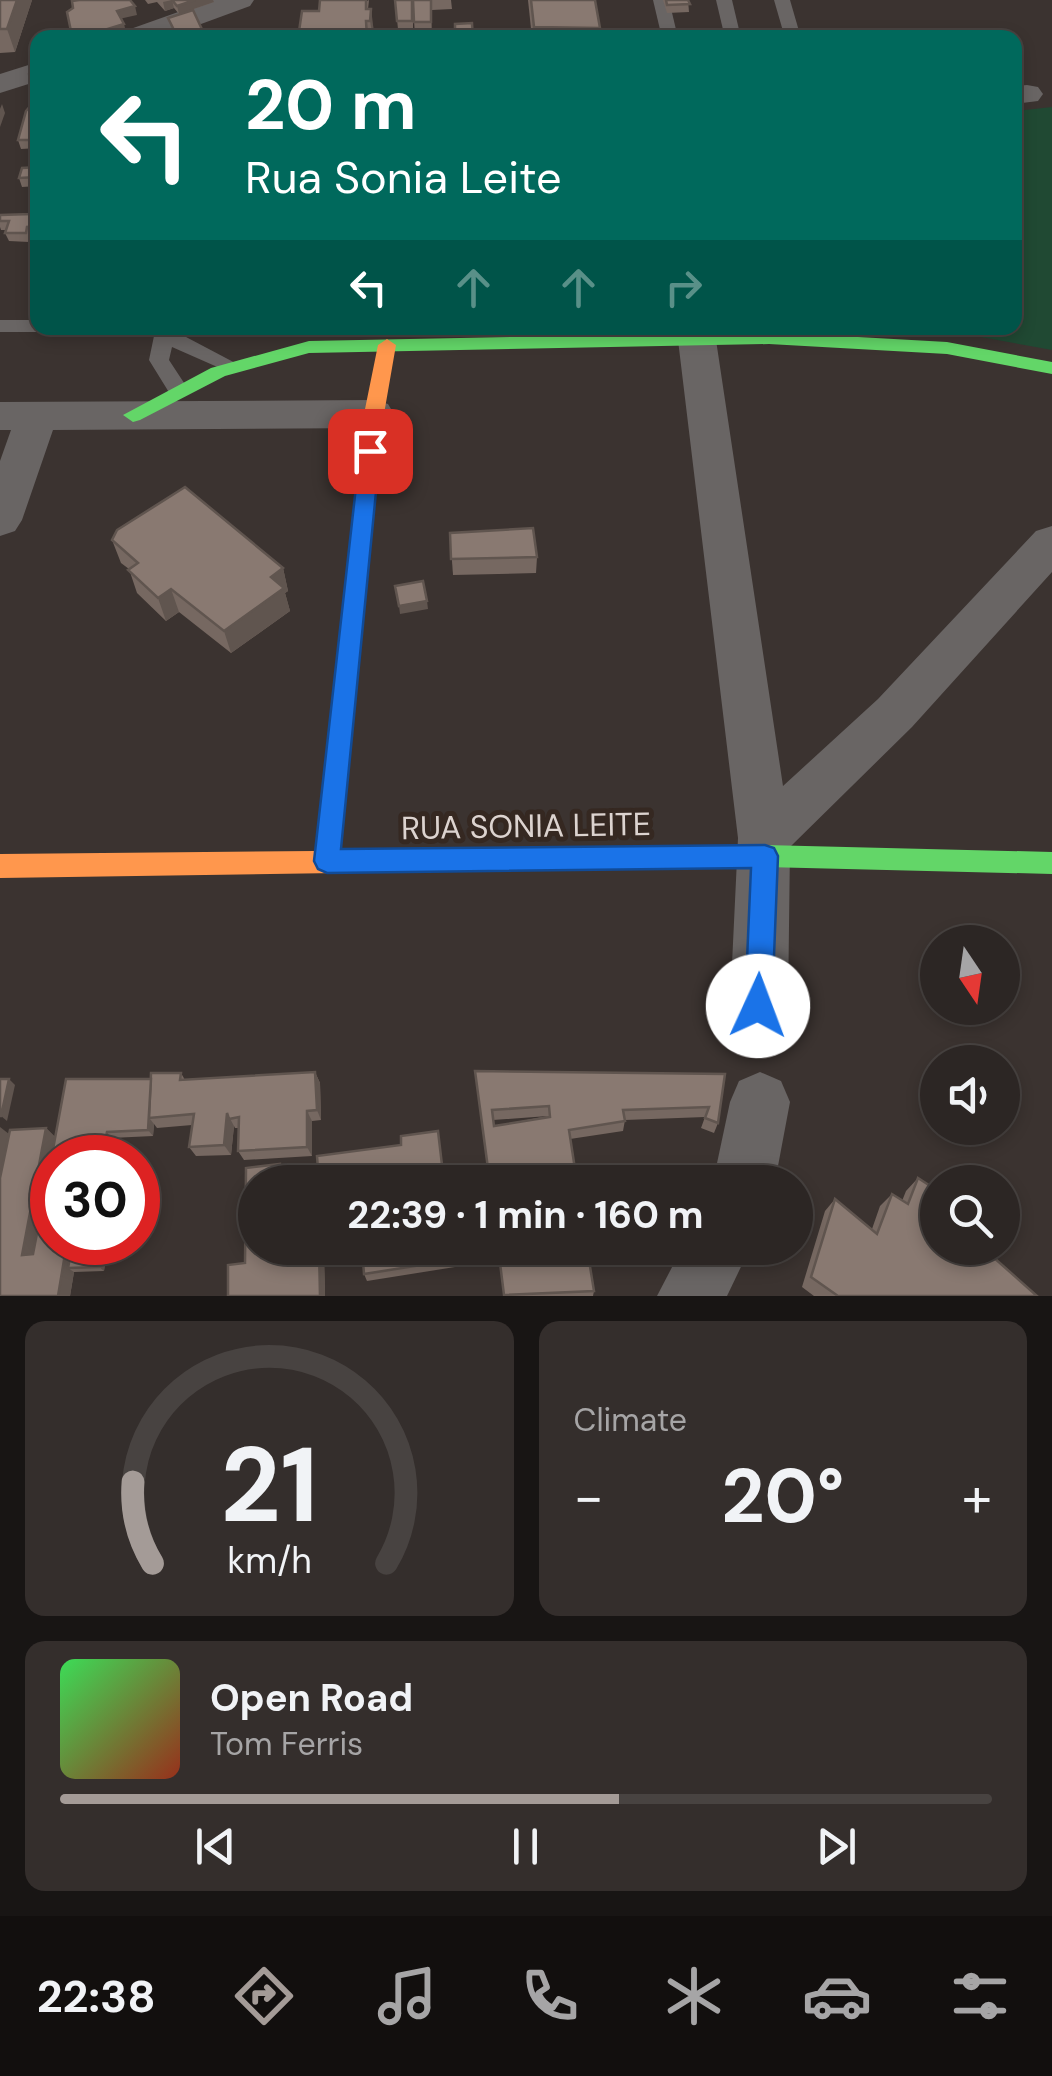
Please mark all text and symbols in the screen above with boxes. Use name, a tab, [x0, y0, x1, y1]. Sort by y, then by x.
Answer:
text: 20 m	[245, 60, 417, 151]
icon: left	[80, 70, 210, 200]
text: Rua Sonia Leite	[245, 148, 562, 207]
icon: left	[341, 260, 396, 315]
icon: ahead	[446, 260, 501, 315]
icon: ahead	[551, 260, 606, 315]
icon: right	[656, 260, 711, 315]
pin	[328, 409, 413, 494]
icon: arrive	[343, 424, 398, 479]
street label: RUA SONIA LEITE	[401, 803, 651, 849]
north arrow	[920, 925, 1020, 1025]
map controls	[920, 925, 1020, 1265]
position arrow	[706, 954, 810, 1058]
button: sound	[920, 1045, 1020, 1145]
speed limit sign: 30	[30, 1135, 160, 1265]
button: search	[920, 1165, 1020, 1265]
text: 22:39 · 1 min · 160 m	[347, 1190, 704, 1240]
text: Climate	[574, 1399, 687, 1441]
text: 21	[220, 1418, 318, 1553]
text: 20°	[721, 1448, 844, 1545]
text: −	[574, 1461, 604, 1533]
text: +	[962, 1461, 992, 1533]
text: km/h	[227, 1538, 311, 1584]
text: Open Road	[210, 1673, 413, 1723]
text: Tom Ferris	[210, 1723, 363, 1765]
icon: previous	[188, 1819, 243, 1874]
icon: pause	[498, 1819, 553, 1874]
icon: next	[809, 1819, 864, 1874]
icon: directions	[229, 1961, 299, 2031]
icon: music	[372, 1961, 442, 2031]
icon: phone	[515, 1961, 585, 2031]
icon: climate	[659, 1961, 729, 2031]
icon: car	[802, 1961, 872, 2031]
icon: filters	[945, 1961, 1015, 2031]
text: 22:38	[37, 1967, 156, 2026]

